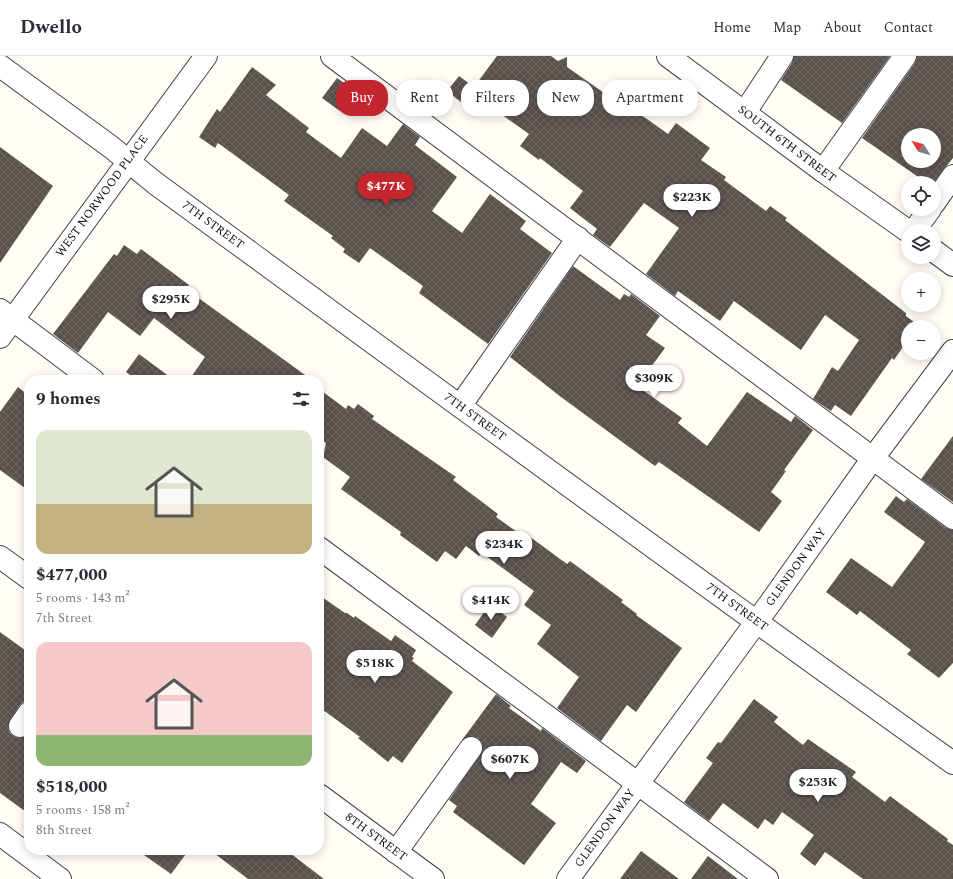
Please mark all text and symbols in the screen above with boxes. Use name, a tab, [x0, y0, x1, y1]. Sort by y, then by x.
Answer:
text: Dwello	[20, 13, 82, 42]
text: Home	[713, 17, 751, 38]
text: Map	[773, 17, 801, 38]
text: About	[823, 17, 862, 38]
text: Contact	[884, 17, 933, 38]
chip: Buy	[336, 80, 388, 116]
chip: Rent	[396, 80, 453, 116]
chip: Filters	[461, 80, 529, 116]
chip: New	[537, 80, 594, 116]
chip: Apartment	[602, 80, 698, 116]
street label: SOUTH 6TH STREET	[734, 100, 840, 188]
north arrow	[901, 128, 941, 168]
map controls	[901, 128, 941, 360]
street label: WEST NORWOOD PLACE	[51, 131, 153, 261]
pin: $477K	[358, 173, 414, 207]
text: $477K	[366, 176, 406, 196]
button: locate	[901, 176, 941, 216]
pin: $223K	[664, 184, 720, 218]
text: $223K	[672, 187, 712, 207]
street label: 7TH STREET	[178, 196, 248, 254]
button: layers	[901, 224, 941, 264]
button: +	[901, 272, 941, 312]
pin: $295K	[143, 286, 199, 320]
text: $295K	[151, 289, 191, 309]
button: −	[901, 320, 941, 360]
pin: $309K	[626, 365, 682, 399]
text: $309K	[634, 368, 674, 388]
text: 9 homes	[36, 386, 101, 412]
icon: filters	[290, 388, 312, 410]
street label: 7TH STREET	[440, 388, 510, 446]
icon: home	[138, 456, 210, 528]
street label: GLENDON WAY	[761, 523, 831, 610]
pin: $234K	[476, 531, 532, 565]
text: $234K	[484, 534, 524, 554]
text: $477,000	[36, 562, 107, 588]
street label: 7TH STREET	[702, 578, 772, 636]
pin: $414K	[463, 587, 519, 621]
text: 5 rooms · 143 m²	[36, 588, 130, 608]
text: $414K	[471, 590, 511, 610]
text: 7th Street	[36, 608, 92, 628]
pin: $518K	[347, 650, 403, 684]
text: $518K	[355, 653, 395, 673]
icon: home	[138, 668, 210, 740]
pin: $607K	[482, 746, 538, 780]
text: $607K	[490, 749, 530, 769]
pin: $253K	[790, 769, 846, 803]
text: $253K	[798, 772, 838, 792]
text: $518,000	[36, 774, 107, 800]
street label: GLENDON WAY	[570, 784, 640, 871]
text: 5 rooms · 158 m²	[36, 800, 130, 820]
street label: 8TH STREET	[341, 808, 411, 866]
text: 8th Street	[36, 820, 92, 840]

